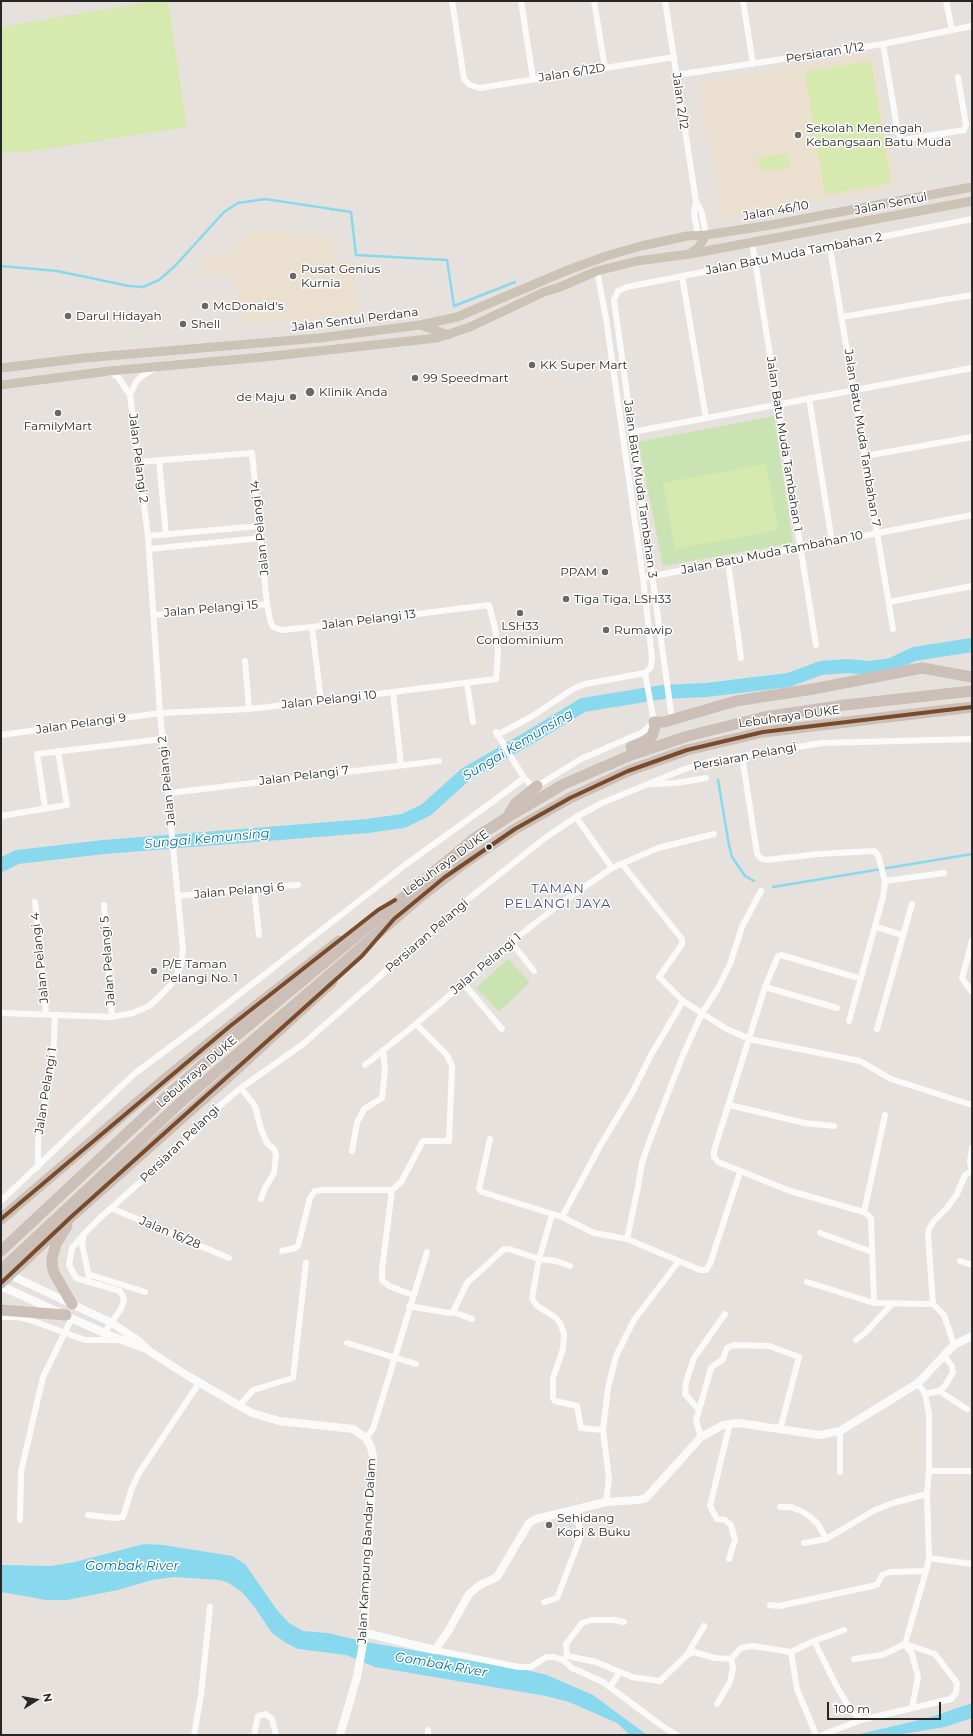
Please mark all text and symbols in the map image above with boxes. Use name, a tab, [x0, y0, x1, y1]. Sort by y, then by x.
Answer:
street label: Persiaran 1/12	[785, 40, 865, 66]
street label: Jalan 6/12D	[538, 61, 606, 85]
street label: Jalan 2/12	[669, 72, 691, 130]
place label: Sekolah Menengah Kebangsaan Batu Muda	[806, 121, 951, 149]
marker: Sekolah Menengah Kebangsaan Batu Muda	[793, 130, 803, 140]
street label: Jalan Sentul	[854, 190, 928, 218]
street label: Jalan 46/10	[742, 198, 810, 224]
street label: Jalan Batu Muda Tambahan 2	[705, 230, 883, 278]
place label: Pusat Genius Kurnia	[301, 262, 380, 290]
marker: Pusat Genius Kurnia	[288, 271, 298, 281]
place label: McDonald's	[213, 299, 283, 313]
marker: McDonald's	[200, 301, 210, 311]
street label: Jalan Sentul Perdana	[291, 305, 419, 335]
place label: Darul Hidayah	[76, 309, 162, 323]
marker: Darul Hidayah	[63, 311, 73, 321]
place label: Shell	[191, 317, 220, 331]
marker: Shell	[178, 319, 188, 329]
street label: Jalan Batu Muda Tambahan 7	[841, 348, 883, 528]
street label: Jalan Batu Muda Tambahan 1	[763, 355, 805, 533]
place label: KK Super Mart	[540, 358, 627, 372]
marker: KK Super Mart	[527, 360, 537, 370]
place label: 99 Speedmart	[423, 371, 509, 385]
marker: 99 Speedmart	[410, 373, 420, 383]
place label: Klinik Anda	[319, 385, 388, 399]
marker: Klinik Anda	[304, 386, 316, 398]
place label: de Maju	[237, 390, 285, 404]
marker: de Maju	[288, 392, 298, 402]
street label: Jalan Batu Muda Tambahan 3	[620, 399, 660, 579]
marker: FamilyMart	[53, 408, 63, 418]
street label: Jalan Pelangi 2	[125, 412, 151, 504]
place label: FamilyMart	[24, 419, 92, 433]
street label: Jalan Pelangi 14	[248, 480, 272, 576]
street label: Jalan Batu Muda Tambahan 10	[680, 528, 864, 578]
place label: PPAM	[560, 565, 597, 579]
marker: PPAM	[600, 567, 610, 577]
place label: Tiga Tiga, LSH33	[574, 592, 671, 606]
marker: Tiga Tiga, LSH33	[561, 594, 571, 604]
street label: Jalan Pelangi 15	[163, 598, 259, 620]
street label: Jalan Pelangi 13	[321, 607, 417, 633]
marker: LSH33 Condominium	[515, 608, 525, 618]
place label: LSH33 Condominium	[476, 619, 564, 647]
place label: Rumawip	[614, 623, 672, 637]
marker: Rumawip	[601, 625, 611, 635]
street label: Jalan Pelangi 10	[281, 688, 377, 712]
street label: Lebuhraya DUKE	[737, 703, 841, 731]
water label: Sungai Kemunsing	[460, 706, 576, 784]
street label: Jalan Pelangi 9	[35, 711, 127, 737]
street label: Jalan Pelangi 2	[155, 735, 179, 827]
street label: Persiaran Pelangi	[692, 740, 798, 774]
street label: Jalan Pelangi 7	[258, 763, 350, 789]
water label: Sungai Kemunsing	[144, 826, 270, 852]
street label: Lebuhraya DUKE	[400, 827, 492, 899]
unlabelled marker	[484, 842, 494, 852]
street label: Jalan Pelangi 6	[193, 880, 285, 902]
district label: TAMAN PELANGI JAYA	[505, 881, 611, 912]
street label: Persiaran Pelangi	[383, 896, 471, 976]
street label: Jalan Pelangi 4	[28, 912, 52, 1004]
street label: Jalan Pelangi 5	[98, 916, 118, 1006]
street label: Jalan Pelangi 1	[448, 930, 524, 998]
place label: P/E Taman Pelangi No. 1	[162, 957, 238, 985]
marker: P/E Taman Pelangi No. 1	[149, 966, 159, 976]
street label: Lebuhraya DUKE	[154, 1033, 240, 1111]
street label: Jalan Pelangi 1	[32, 1047, 60, 1135]
street label: Persiaran Pelangi	[137, 1102, 223, 1186]
street label: Jalan 16/28	[137, 1214, 203, 1252]
street label: Jalan Kampung Bandar Dalam	[355, 1458, 379, 1644]
place label: Sehidang Kopi & Buku	[557, 1511, 631, 1539]
marker: Sehidang Kopi & Buku	[544, 1520, 554, 1530]
water label: Gombak River	[85, 1558, 179, 1574]
water label: Gombak River	[394, 1649, 488, 1681]
north arrow	[16, 1680, 56, 1720]
text: N	[40, 1692, 55, 1703]
scale bar	[829, 1694, 943, 1720]
text: 100 m	[834, 1701, 870, 1716]

